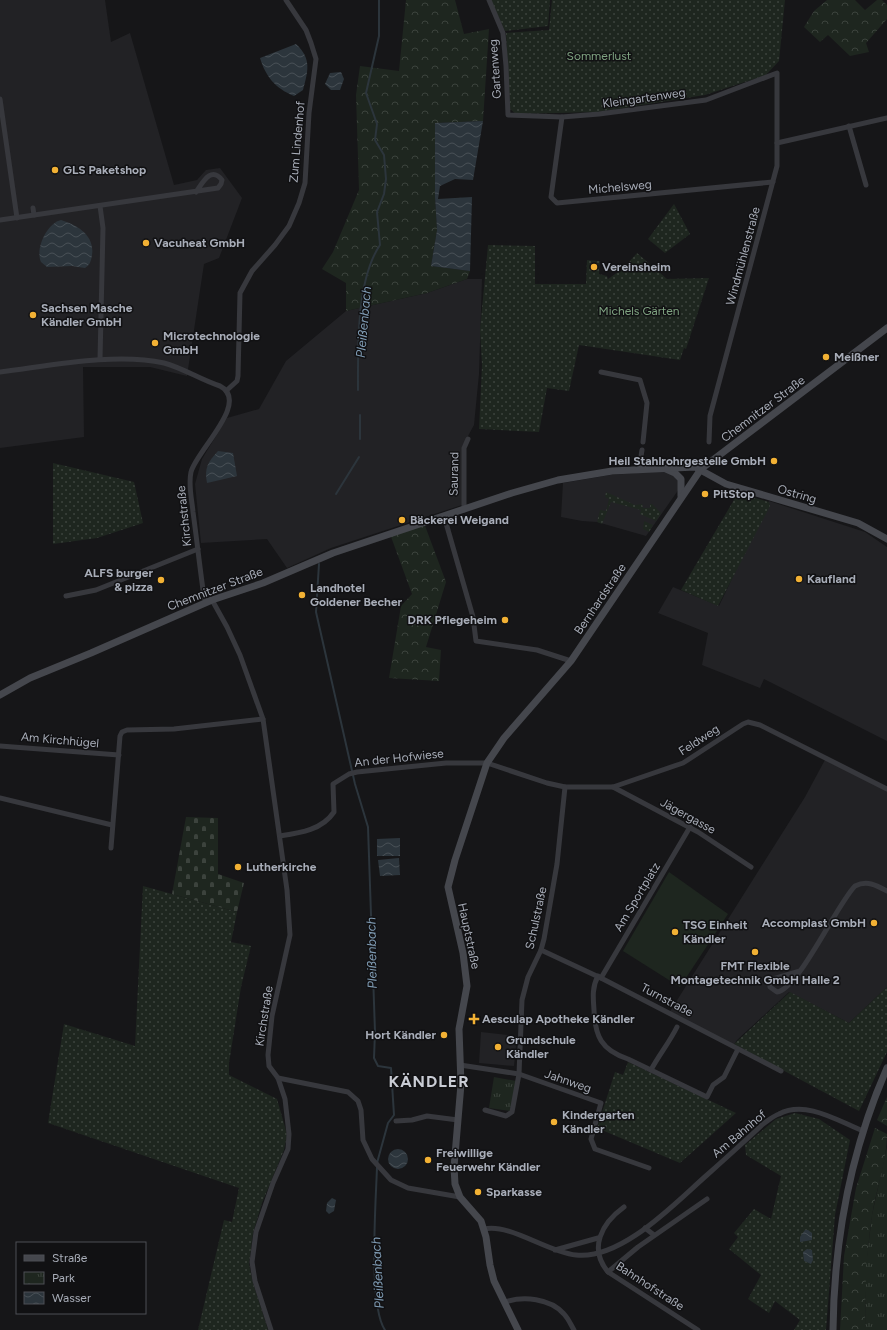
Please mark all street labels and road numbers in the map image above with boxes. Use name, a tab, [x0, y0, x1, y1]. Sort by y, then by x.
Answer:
street label: Gartenweg	[486, 39, 504, 99]
street label: Kleingartenweg	[602, 85, 686, 111]
street label: Zum Lindenhof	[286, 100, 308, 183]
street label: Michelsweg	[588, 177, 652, 197]
street label: Windmühlenstraße	[723, 205, 763, 307]
street label: Chemnitzer Straße	[718, 373, 808, 445]
street label: Saurand	[447, 452, 461, 496]
street label: Ostring	[776, 482, 818, 506]
street label: Kirchstraße	[174, 485, 194, 547]
street label: Bernhardstraße	[571, 561, 629, 637]
street label: Chemnitzer Straße	[165, 564, 265, 614]
street label: Feldweg	[676, 722, 722, 758]
street label: Am Kirchhügel	[20, 730, 100, 750]
street label: An der Hofwiese	[354, 746, 445, 770]
street label: Jägergasse	[658, 795, 718, 837]
street label: Am Sportplatz	[611, 860, 663, 934]
street label: Schulstraße	[523, 885, 550, 951]
street label: Hauptstraße	[455, 902, 483, 971]
street label: Turnstraße	[638, 980, 696, 1020]
street label: Kirchstraße	[252, 984, 276, 1047]
street label: Jahnweg	[543, 1066, 593, 1096]
street label: Am Bahnhof	[709, 1107, 769, 1161]
street label: Bahnhofstraße	[613, 1259, 687, 1314]

